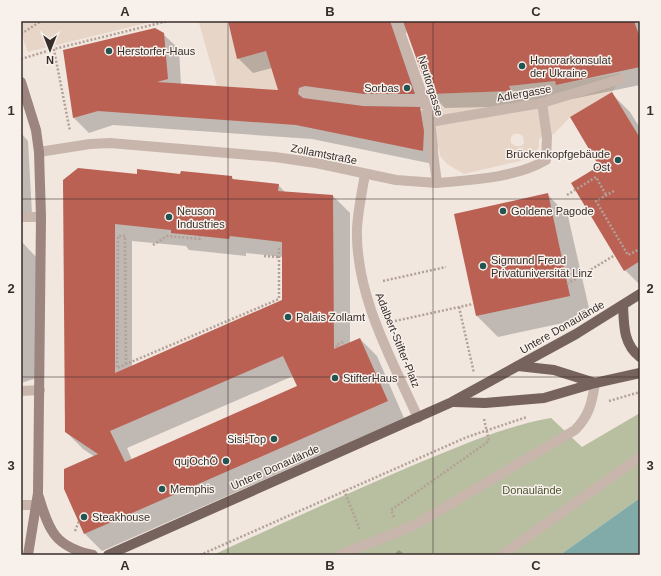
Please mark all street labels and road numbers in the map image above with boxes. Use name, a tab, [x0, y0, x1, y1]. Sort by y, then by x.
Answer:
street label: Neutorgasse	[416, 54, 446, 118]
street label: Adlergasse	[496, 82, 552, 104]
street label: Zollamtstraße	[290, 142, 358, 166]
street label: Adalbert-Stifter-Platz	[373, 291, 423, 389]
street label: Untere Donaulände	[518, 298, 606, 356]
street label: Untere Donaulände	[229, 442, 321, 492]

